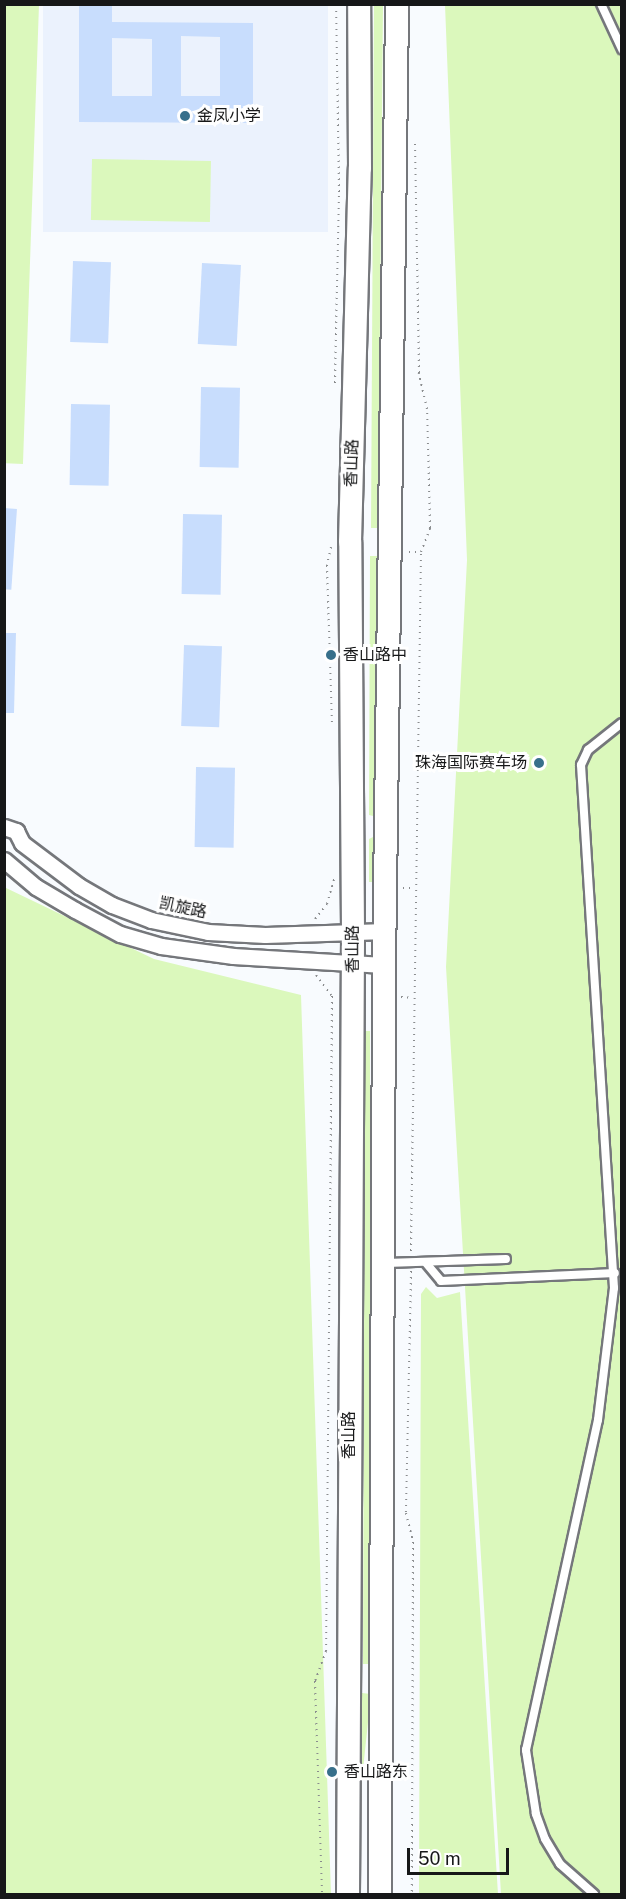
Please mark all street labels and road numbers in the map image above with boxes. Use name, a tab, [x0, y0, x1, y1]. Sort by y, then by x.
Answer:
street label: 香山路	[342, 439, 362, 487]
street label: 凯旋路	[158, 894, 208, 922]
street label: 香山路	[343, 925, 363, 973]
street label: 香山路	[339, 1411, 359, 1459]

